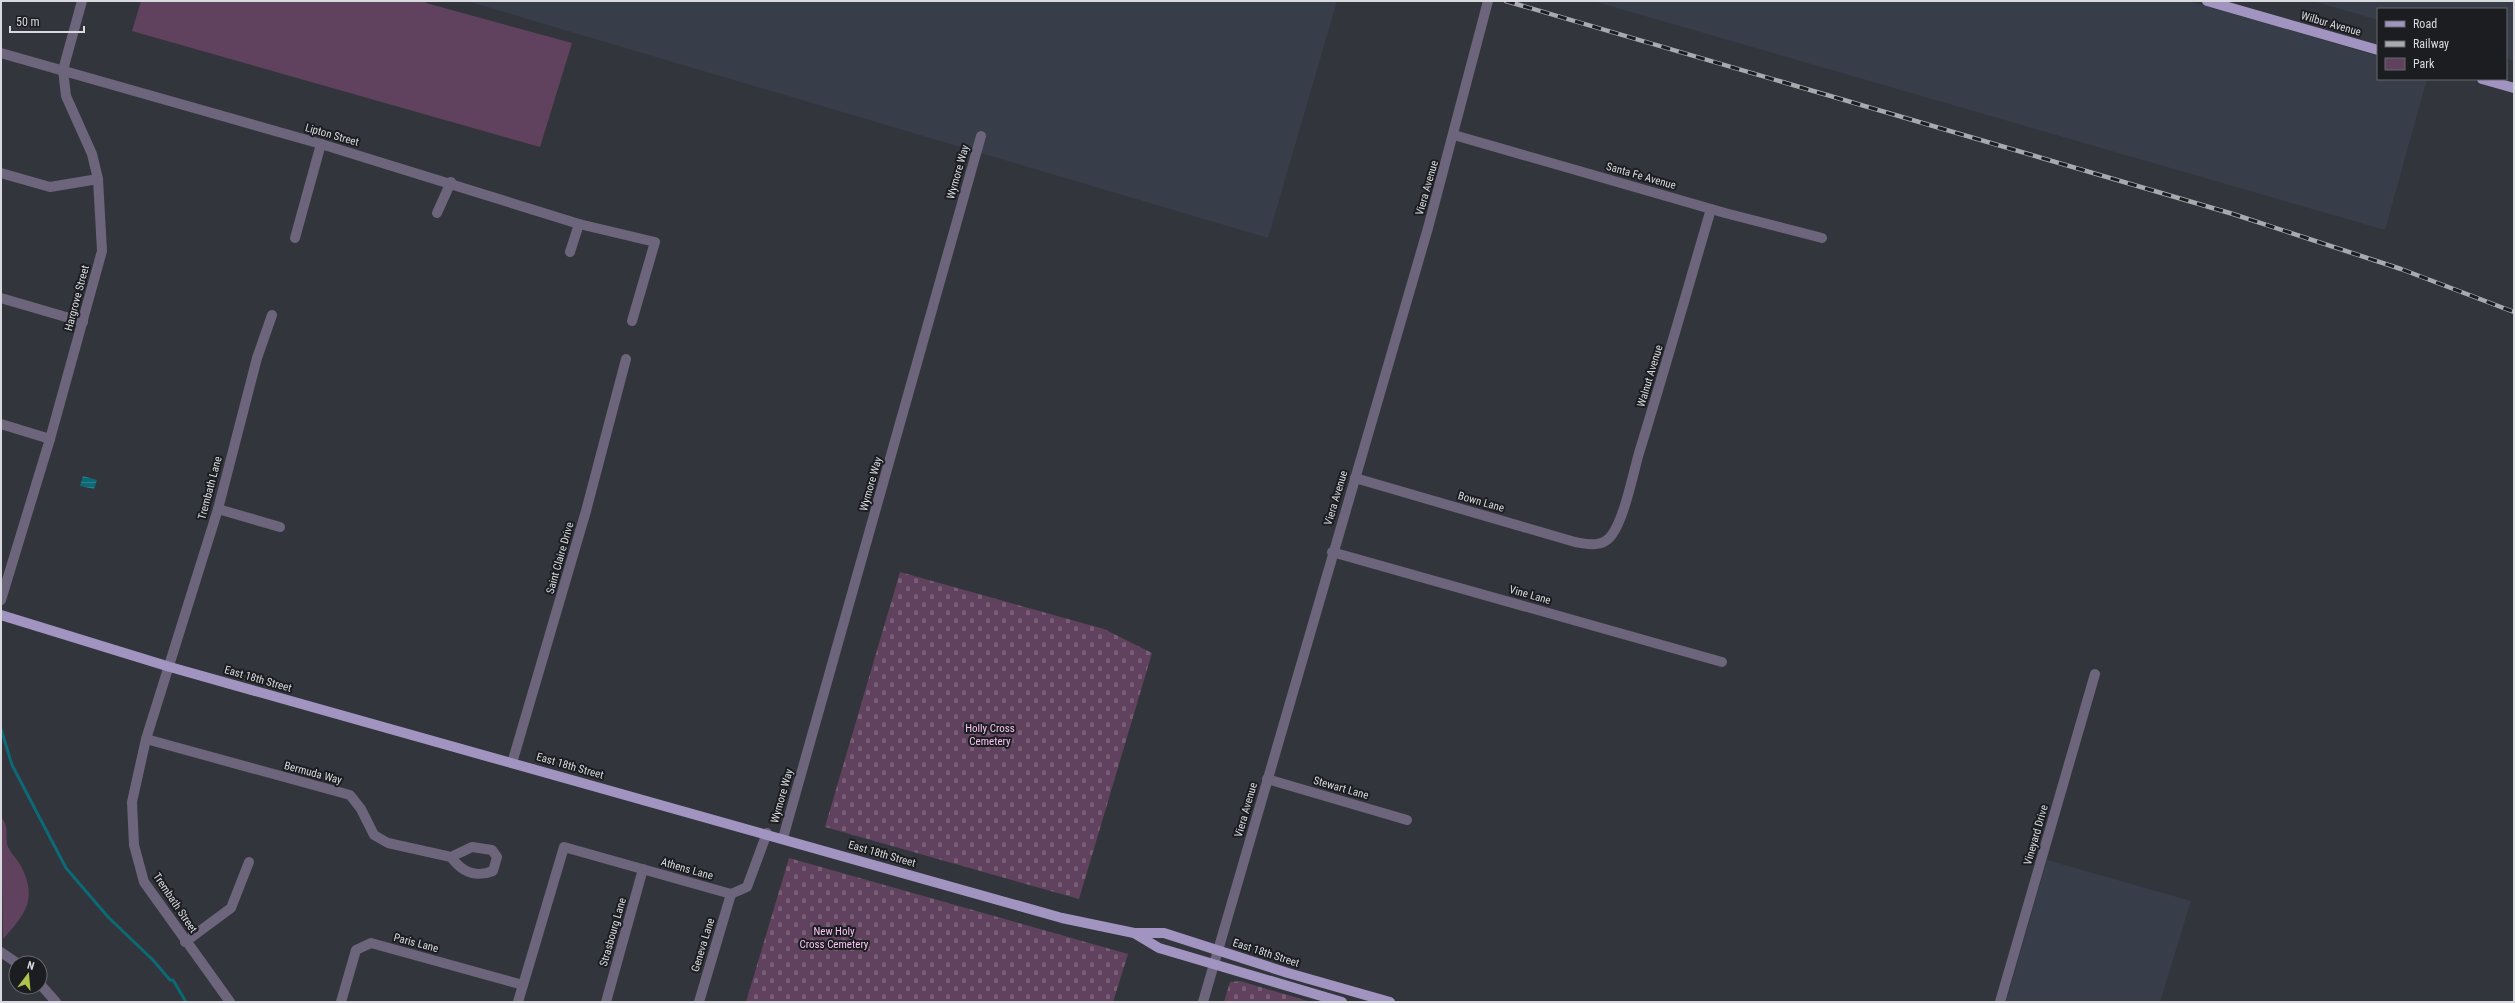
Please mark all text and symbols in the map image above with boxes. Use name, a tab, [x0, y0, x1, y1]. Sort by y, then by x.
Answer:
scale bar	[10, 8, 84, 34]
legend	[2377, 8, 2507, 80]
street label: Wilbur Avenue	[2300, 9, 2362, 39]
text: 50 m	[16, 15, 40, 29]
text: Road	[2413, 17, 2437, 31]
text: Railway	[2413, 37, 2449, 51]
text: Park	[2413, 57, 2435, 71]
street label: Lipton Street	[304, 121, 360, 149]
street label: Wymore Way	[944, 143, 972, 201]
street label: Viera Avenue	[1413, 159, 1441, 217]
street label: Santa Fe Avenue	[1605, 160, 1677, 192]
street label: Hargrove Street	[62, 264, 92, 332]
street label: Walnut Avenue	[1634, 343, 1666, 409]
street label: Trembath Lane	[195, 455, 225, 521]
street label: Wymore Way	[857, 455, 885, 513]
street label: Viera Avenue	[1322, 469, 1350, 527]
street label: Bown Lane	[1456, 489, 1506, 515]
street label: Saint Claire Drive	[544, 521, 576, 595]
street label: Vine Lane	[1508, 583, 1552, 607]
street label: East 18th Street	[223, 663, 293, 695]
park label: Holly Cross Cemetery	[965, 722, 1015, 748]
street label: East 18th Street	[535, 750, 605, 782]
street label: Bermuda Way	[283, 759, 344, 787]
street label: Wymore Way	[768, 767, 796, 825]
street label: Stewart Lane	[1312, 774, 1370, 802]
street label: Viera Avenue	[1232, 781, 1260, 839]
street label: Vineyard Drive	[2021, 803, 2051, 867]
street label: East 18th Street	[847, 838, 917, 870]
street label: Athens Lane	[659, 855, 715, 883]
street label: Trembath Street	[150, 871, 200, 935]
street label: Strasbourg Lane	[597, 896, 629, 968]
street label: Geneva Lane	[689, 917, 717, 973]
park label: New Holy Cross Cemetery	[800, 925, 869, 951]
street label: Paris Lane	[392, 931, 440, 955]
street label: East 18th Street	[1231, 936, 1301, 970]
north arrow	[8, 955, 48, 995]
text: N	[26, 959, 36, 973]

